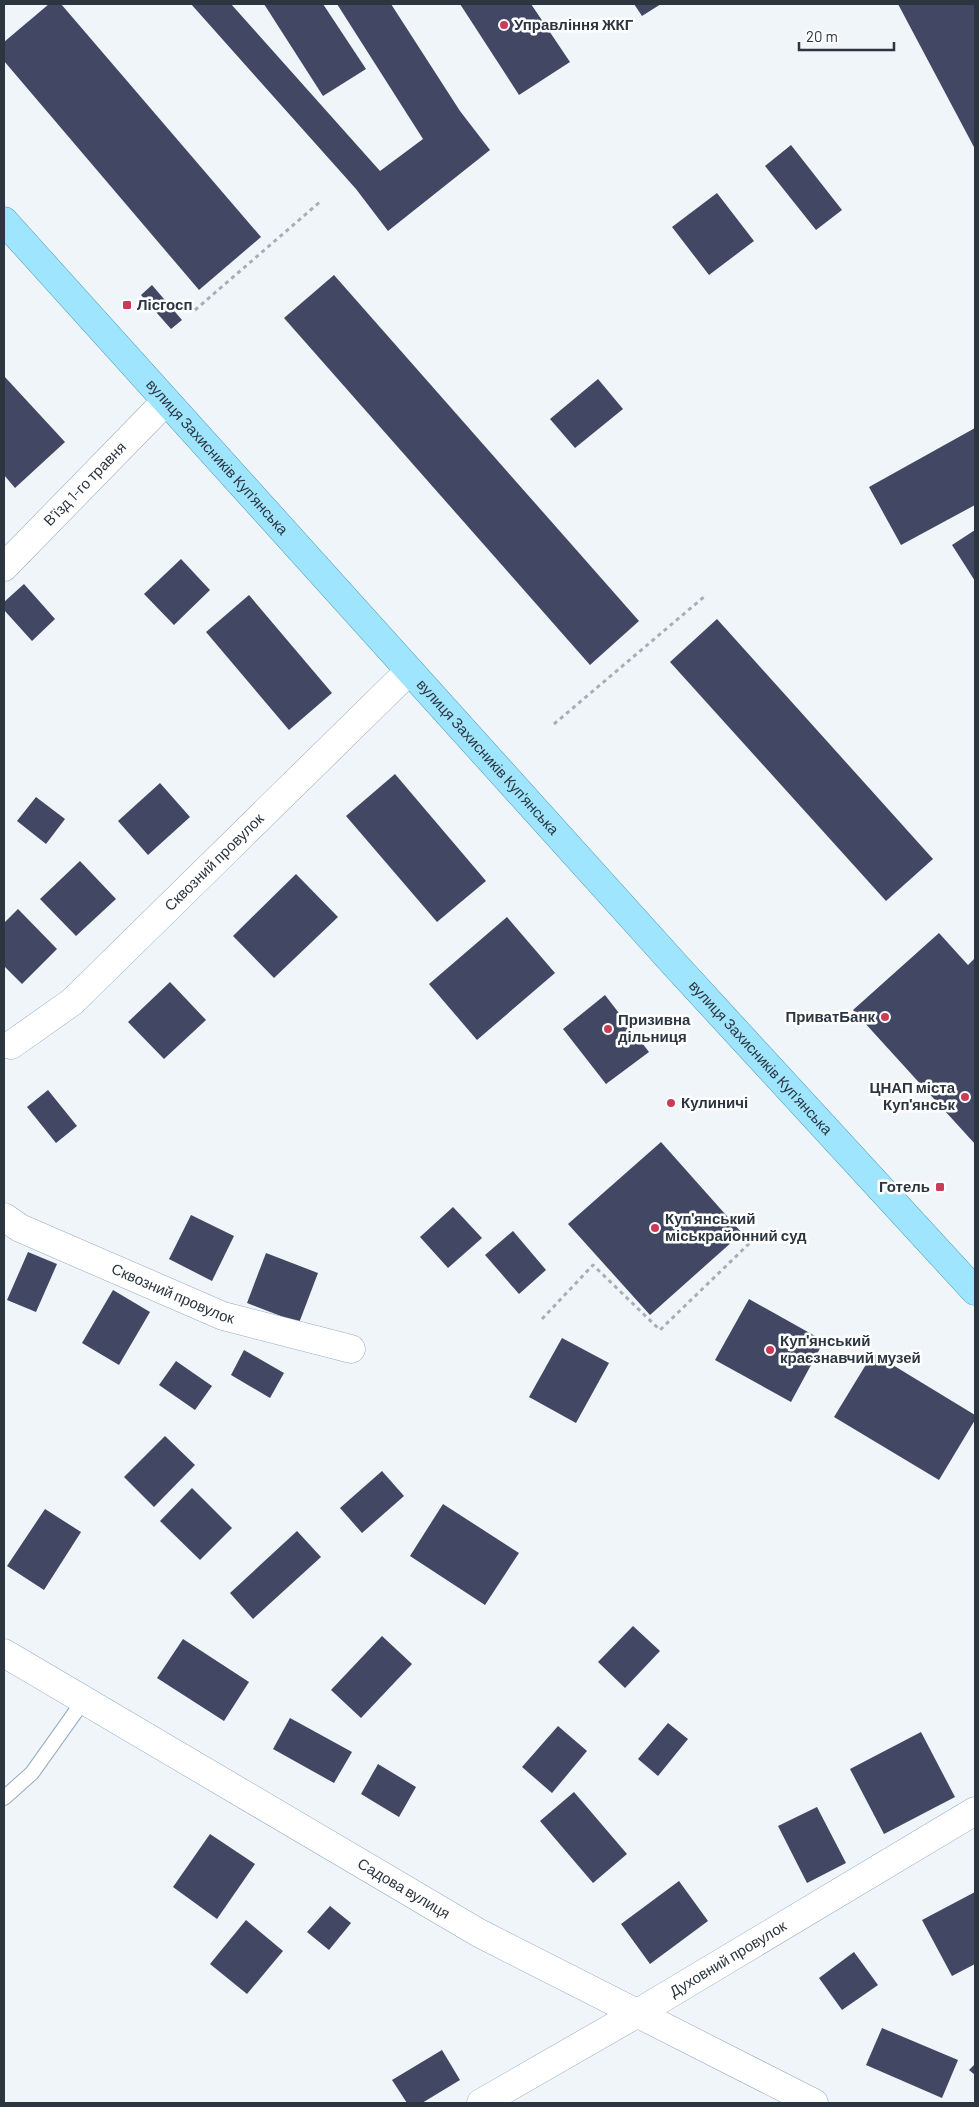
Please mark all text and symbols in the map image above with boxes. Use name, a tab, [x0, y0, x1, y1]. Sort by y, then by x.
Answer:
place label: Управління ЖКГ	[514, 15, 634, 33]
marker: Управління ЖКГ	[498, 19, 510, 31]
scale bar	[799, 20, 894, 52]
text: 20 m	[806, 27, 838, 45]
place label: Лісгосп	[137, 295, 192, 313]
marker: Лісгосп	[121, 299, 133, 311]
street label: вулиця Захисників Куп'янська	[143, 375, 293, 538]
street label: В'їзд 1-го травня	[39, 438, 129, 529]
street label: вулиця Захисників Куп'янська	[414, 675, 564, 838]
street label: Сквозний провулок	[160, 809, 267, 914]
street label: вулиця Захисників Куп'янська	[686, 976, 837, 1139]
place label: ПриватБанк	[785, 1007, 875, 1025]
place label: Призивна дільниця	[618, 1010, 691, 1045]
marker: ПриватБанк	[879, 1011, 891, 1023]
marker: Призивна дільниця	[602, 1023, 614, 1035]
place label: ЦНАП міста Куп'янськ	[869, 1078, 956, 1113]
marker: ЦНАП міста Куп'янськ	[959, 1091, 971, 1103]
place label: Кулиничі	[681, 1093, 748, 1111]
marker: Кулиничі	[665, 1097, 677, 1109]
place label: Готель	[879, 1177, 930, 1195]
marker: Готель	[934, 1181, 946, 1193]
place label: Куп'янський міськрайонний суд	[665, 1209, 807, 1244]
marker: Куп'янський міськрайонний суд	[649, 1222, 661, 1234]
street label: Сквозний провулок	[109, 1259, 237, 1327]
place label: Куп'янський краєзнавчий музей	[780, 1331, 921, 1366]
marker: Куп'янський краєзнавчий музей	[764, 1344, 776, 1356]
street label: Садова вулиця	[355, 1854, 454, 1922]
street label: Духовний провулок	[666, 1916, 790, 2000]

